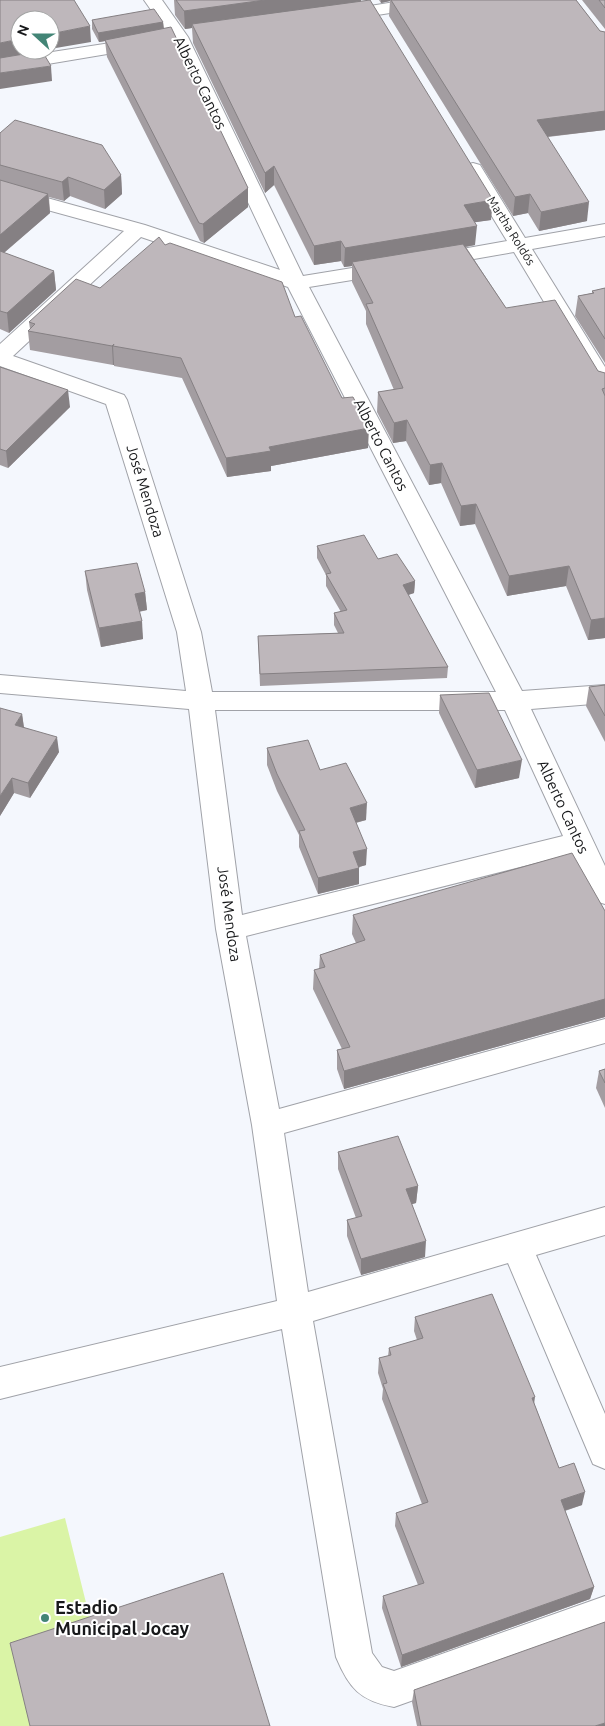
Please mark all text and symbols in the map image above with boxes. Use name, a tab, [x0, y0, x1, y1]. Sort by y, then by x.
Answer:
north arrow	[10, 10, 60, 60]
text: N	[14, 23, 32, 38]
street label: Alberto Cantos	[171, 34, 230, 132]
street label: Martha Roldós	[485, 194, 538, 267]
street label: Alberto Cantos	[351, 396, 412, 494]
street label: José Mendoza	[123, 442, 168, 539]
street label: Alberto Cantos	[534, 757, 593, 856]
street label: José Mendoza	[214, 865, 245, 963]
place label: Estadio Municipal Jocay	[55, 1597, 189, 1638]
marker: Estadio Municipal Jocay	[39, 1612, 51, 1624]

